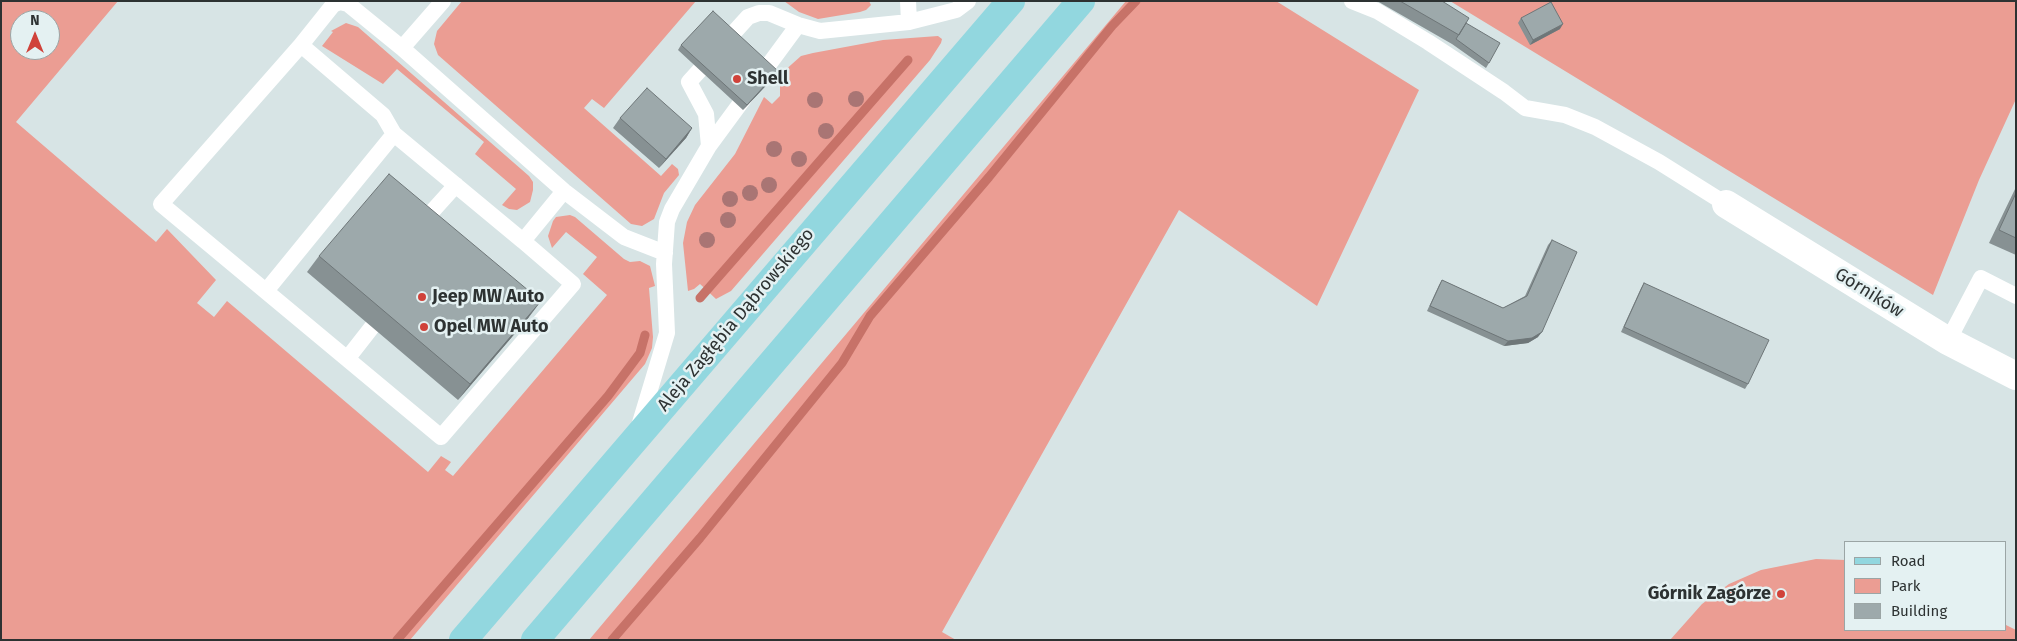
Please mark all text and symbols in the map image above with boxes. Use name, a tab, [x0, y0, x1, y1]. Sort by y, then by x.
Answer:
north arrow	[10, 10, 60, 60]
text: N	[30, 12, 40, 29]
place label: Shell	[747, 68, 788, 90]
marker: Shell	[731, 73, 743, 85]
street label: Aleja Zagłębia Dąbrowskiego	[653, 224, 819, 416]
street label: Górników	[1831, 263, 1907, 323]
place label: Jeep MW Auto	[432, 286, 544, 308]
marker: Jeep MW Auto	[416, 291, 428, 303]
place label: Opel MW Auto	[434, 316, 548, 338]
marker: Opel MW Auto	[418, 321, 430, 333]
legend	[1844, 541, 2007, 631]
text: Road	[1891, 552, 1926, 570]
text: Park	[1891, 577, 1921, 595]
place label: Górnik Zagórze	[1648, 583, 1771, 605]
marker: Górnik Zagórze	[1775, 588, 1787, 600]
text: Building	[1891, 602, 1947, 620]

